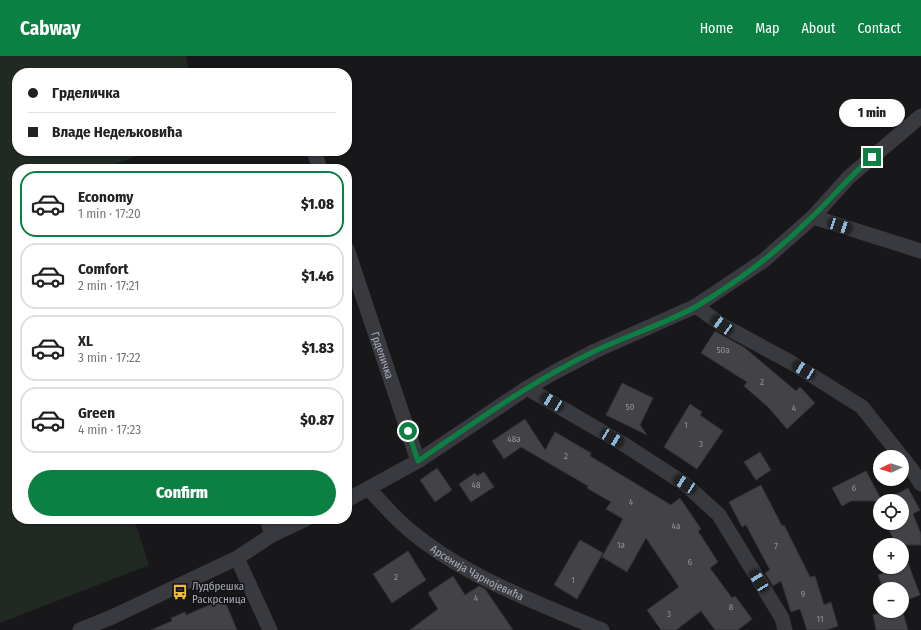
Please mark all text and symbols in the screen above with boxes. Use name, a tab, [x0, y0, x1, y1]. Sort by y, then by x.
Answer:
text: Cabway	[20, 17, 80, 40]
text: Home	[700, 20, 733, 37]
text: Map	[755, 20, 779, 37]
text: About	[801, 20, 836, 37]
text: Contact	[858, 20, 901, 37]
text: Грделичка	[52, 84, 120, 102]
callout: 1 min	[839, 99, 905, 127]
text: 1 min	[858, 105, 886, 120]
text: Владе Недељковића	[52, 123, 182, 141]
route end	[863, 148, 881, 166]
icon: car	[30, 186, 66, 222]
text: Economy	[78, 188, 133, 206]
text: $1.08	[301, 195, 334, 213]
text: 1 min · 17:20	[78, 206, 141, 221]
car	[827, 217, 853, 235]
icon: car	[30, 258, 66, 294]
text: Comfort	[78, 260, 129, 278]
text: $1.46	[301, 267, 334, 285]
text: 2 min · 17:21	[78, 278, 139, 293]
car	[709, 313, 735, 337]
icon: car	[30, 330, 66, 366]
street label: Грделичка	[368, 330, 396, 381]
text: XL	[78, 332, 93, 350]
text: $1.83	[302, 339, 334, 357]
house number: 50a	[716, 345, 730, 355]
text: 3 min · 17:22	[78, 350, 140, 365]
car	[791, 359, 817, 381]
house number: 2	[760, 377, 764, 387]
car	[539, 391, 565, 413]
icon: car	[30, 402, 66, 438]
house number: 50	[626, 402, 635, 412]
house number: 4	[792, 403, 797, 413]
text: Green	[78, 404, 115, 422]
text: $0.87	[300, 411, 334, 429]
house number: 1	[684, 420, 688, 430]
text: 4 min · 17:23	[78, 422, 141, 437]
route start	[399, 422, 417, 440]
car	[599, 427, 625, 449]
house number: 48a	[507, 434, 521, 444]
house number: 3	[699, 439, 703, 449]
north arrow	[873, 450, 909, 486]
map controls	[873, 450, 909, 618]
house number: 2	[564, 451, 568, 461]
button: Confirm	[28, 470, 336, 516]
car	[672, 472, 698, 496]
house number: 48	[472, 480, 481, 490]
house number: 6	[852, 483, 857, 493]
button: locate	[873, 494, 909, 530]
house number: 4	[629, 497, 634, 507]
house number: 4a	[672, 521, 681, 531]
button: +	[873, 538, 909, 574]
house number: 1a	[617, 540, 626, 550]
house number: 7	[774, 541, 778, 551]
street label: Арсенија Чарнојевића	[428, 542, 526, 603]
house number: 6	[688, 557, 693, 567]
car	[748, 568, 770, 594]
house number: 2	[394, 572, 398, 582]
house number: 1	[571, 575, 575, 585]
place label: Лудбрешка Раскрсница	[192, 580, 246, 606]
button: −	[873, 582, 909, 618]
bus stop icon: Лудбрешка Раскрсница	[171, 583, 189, 601]
house number: 9	[801, 589, 805, 599]
house number: 4	[474, 593, 479, 603]
house number: 8	[729, 602, 734, 612]
house number: 3	[667, 609, 671, 619]
house number: 11	[817, 614, 823, 624]

